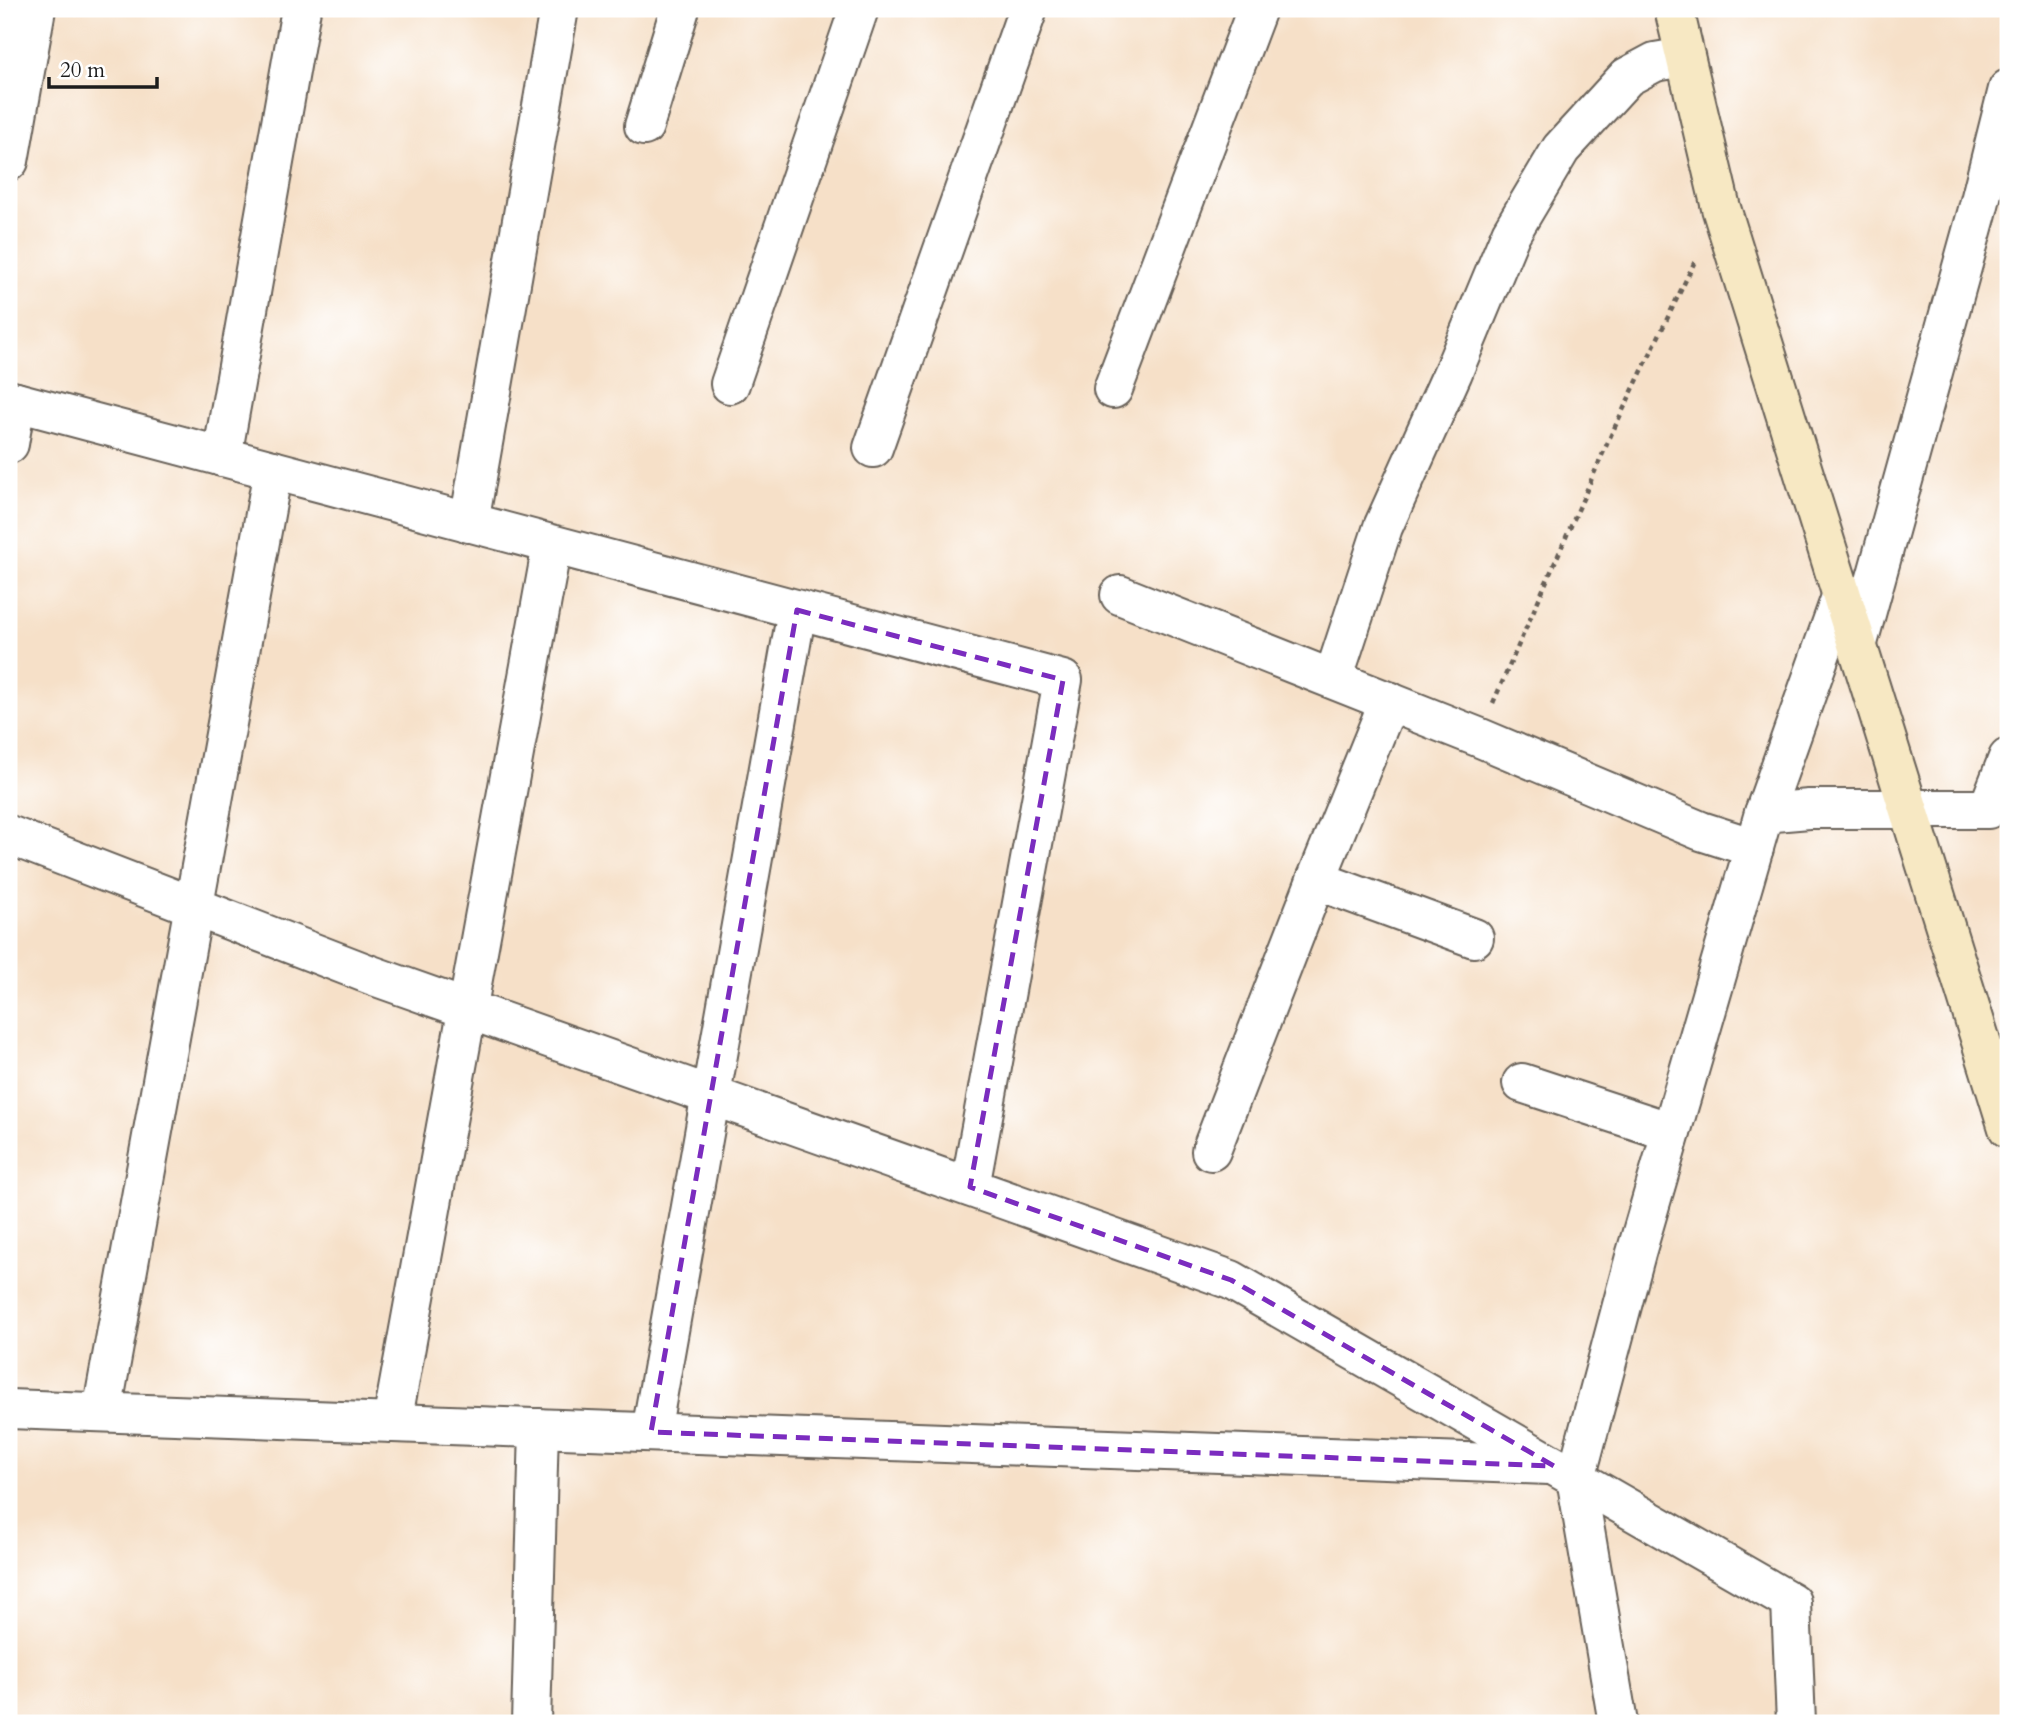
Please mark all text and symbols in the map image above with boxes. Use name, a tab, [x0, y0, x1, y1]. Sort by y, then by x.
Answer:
scale bar	[49, 46, 158, 90]
text: 20 m	[60, 56, 105, 85]

